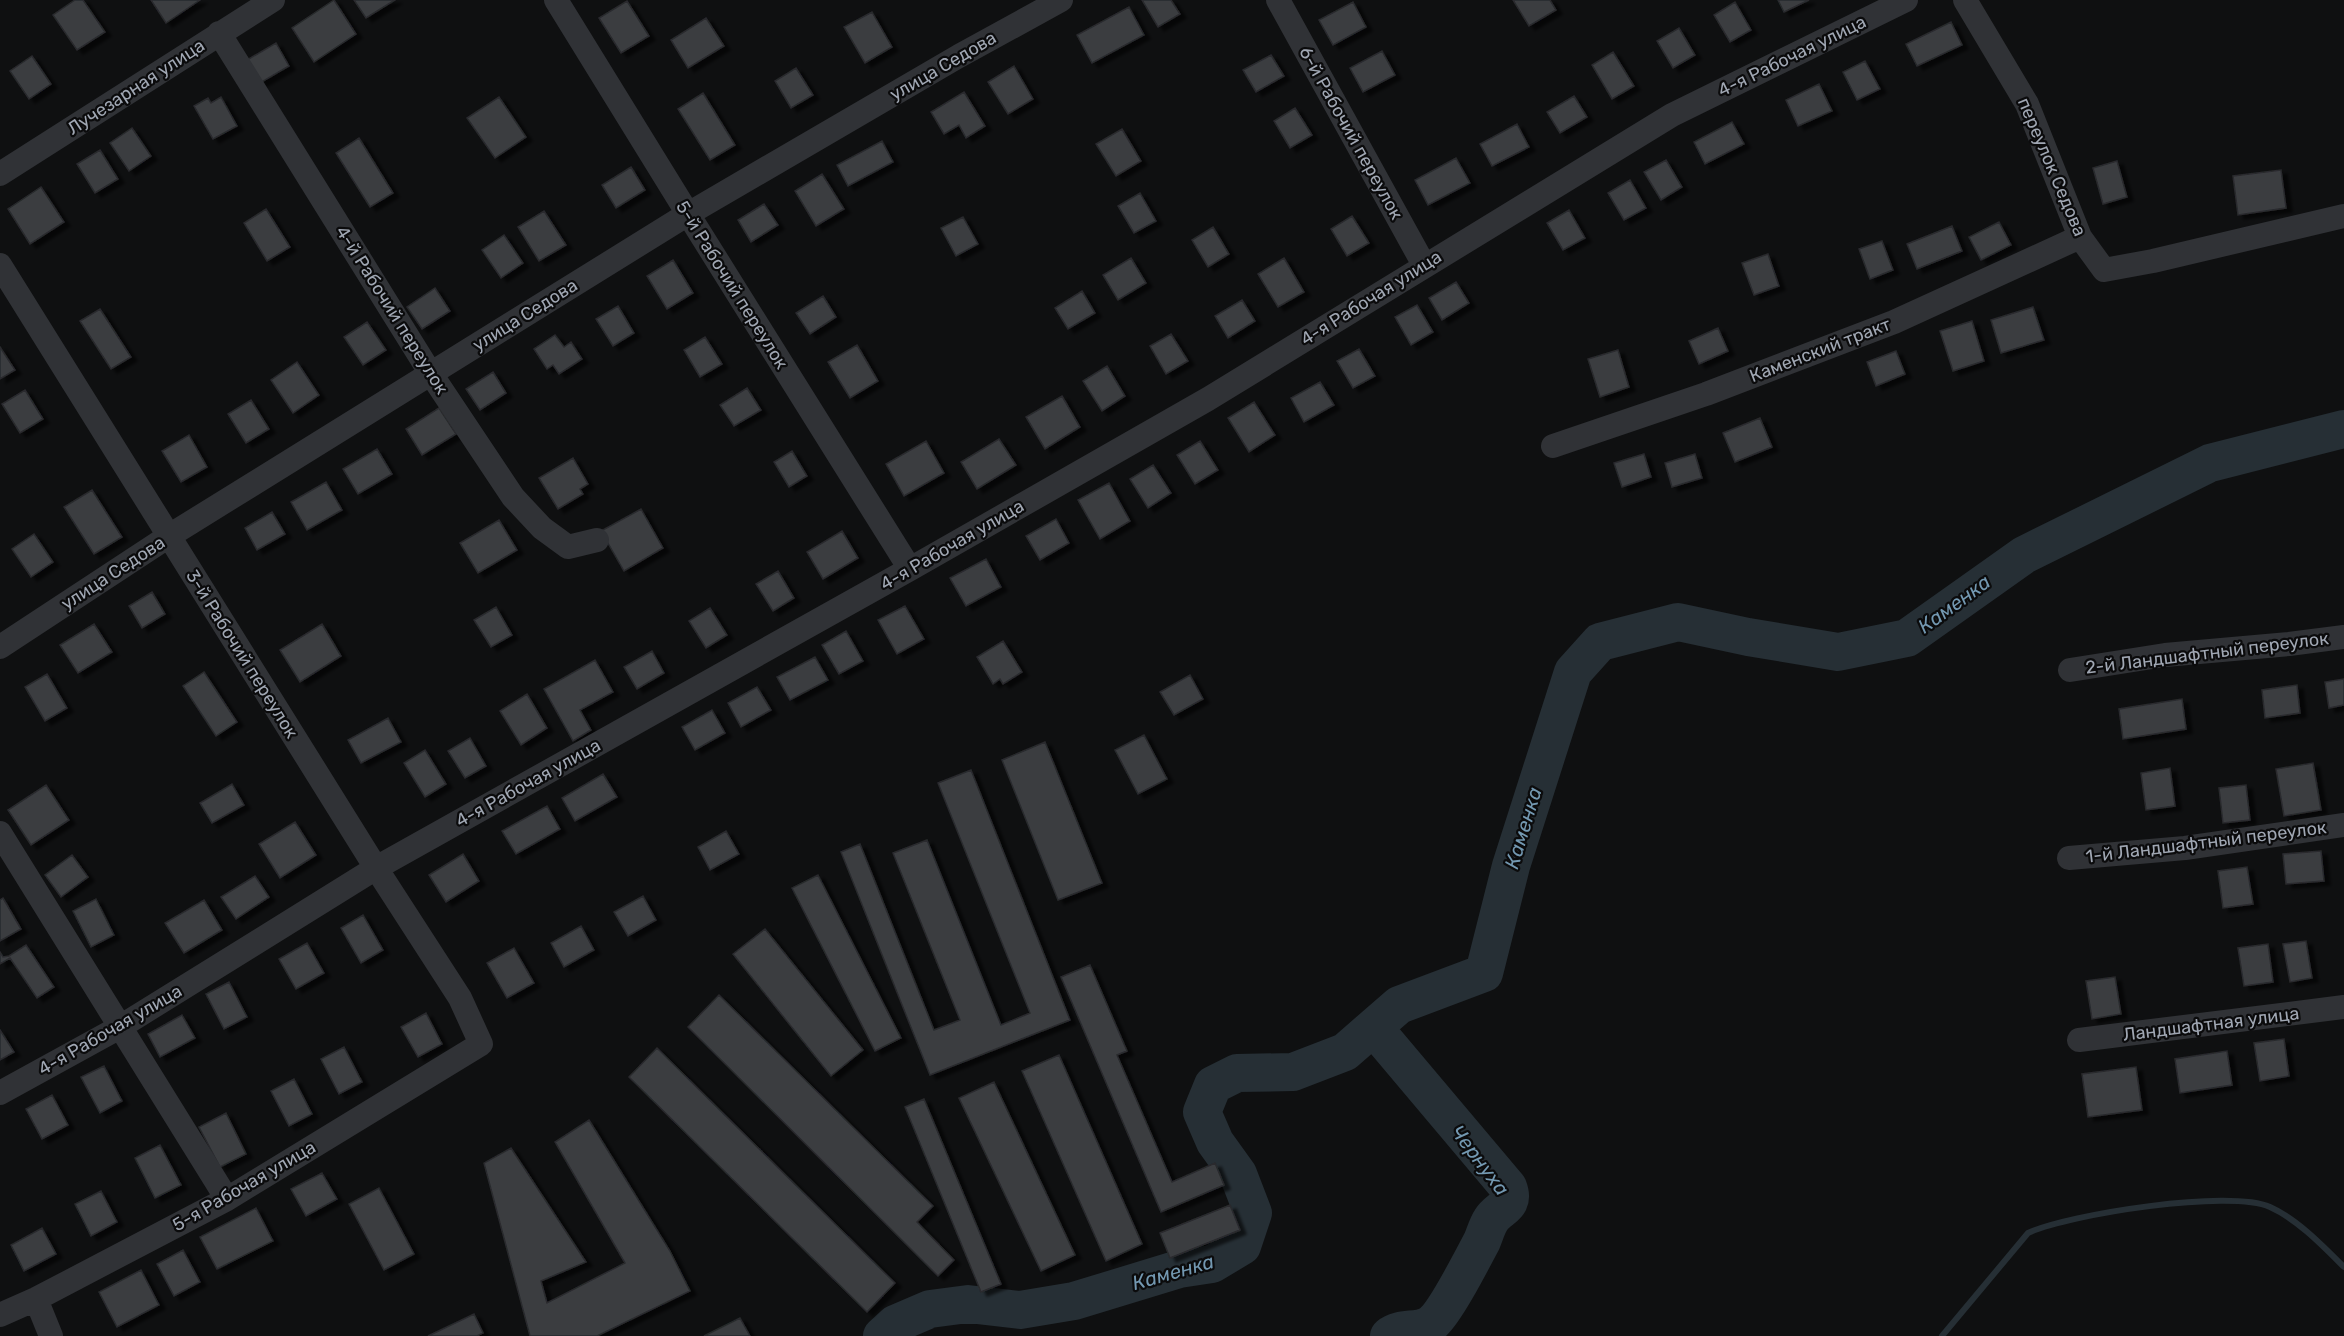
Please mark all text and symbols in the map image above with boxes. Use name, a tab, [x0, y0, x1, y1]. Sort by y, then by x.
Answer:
street label: 4-я Рабочая улица	[1714, 11, 1870, 101]
street label: улица Седова	[886, 27, 1000, 105]
street label: Лучезарная улица	[63, 34, 209, 140]
street label: 6-й Рабочий переулок	[1294, 43, 1408, 224]
street label: переулок Седова	[2013, 94, 2091, 240]
street label: 5-й Рабочий переулок	[671, 197, 793, 373]
street label: 4-й Рабочий переулок	[331, 222, 453, 399]
street label: 4-я Рабочая улица	[1296, 246, 1446, 350]
street label: улица Седова	[469, 274, 581, 356]
street label: Каменский тракт	[1746, 313, 1894, 387]
street label: 4-я Рабочая улица	[876, 495, 1028, 595]
street label: улица Седова	[57, 531, 169, 615]
street label: 3-й Рабочий переулок	[181, 566, 303, 743]
water label: Каменка	[1913, 569, 1995, 638]
street label: 2-й Ландшафтный переулок	[2084, 627, 2330, 679]
street label: 4-я Рабочая улица	[452, 734, 604, 832]
water label: Каменка	[1499, 784, 1547, 872]
street label: 1-й Ландшафтный переулок	[2084, 816, 2328, 868]
street label: 4-я Рабочая улица	[34, 980, 186, 1080]
street label: Ландшафтная улица	[2122, 1002, 2300, 1046]
water label: Чернуха	[1446, 1120, 1514, 1200]
street label: 5-я Рабочая улица	[168, 1136, 320, 1236]
water label: Каменка	[1129, 1249, 1217, 1295]

